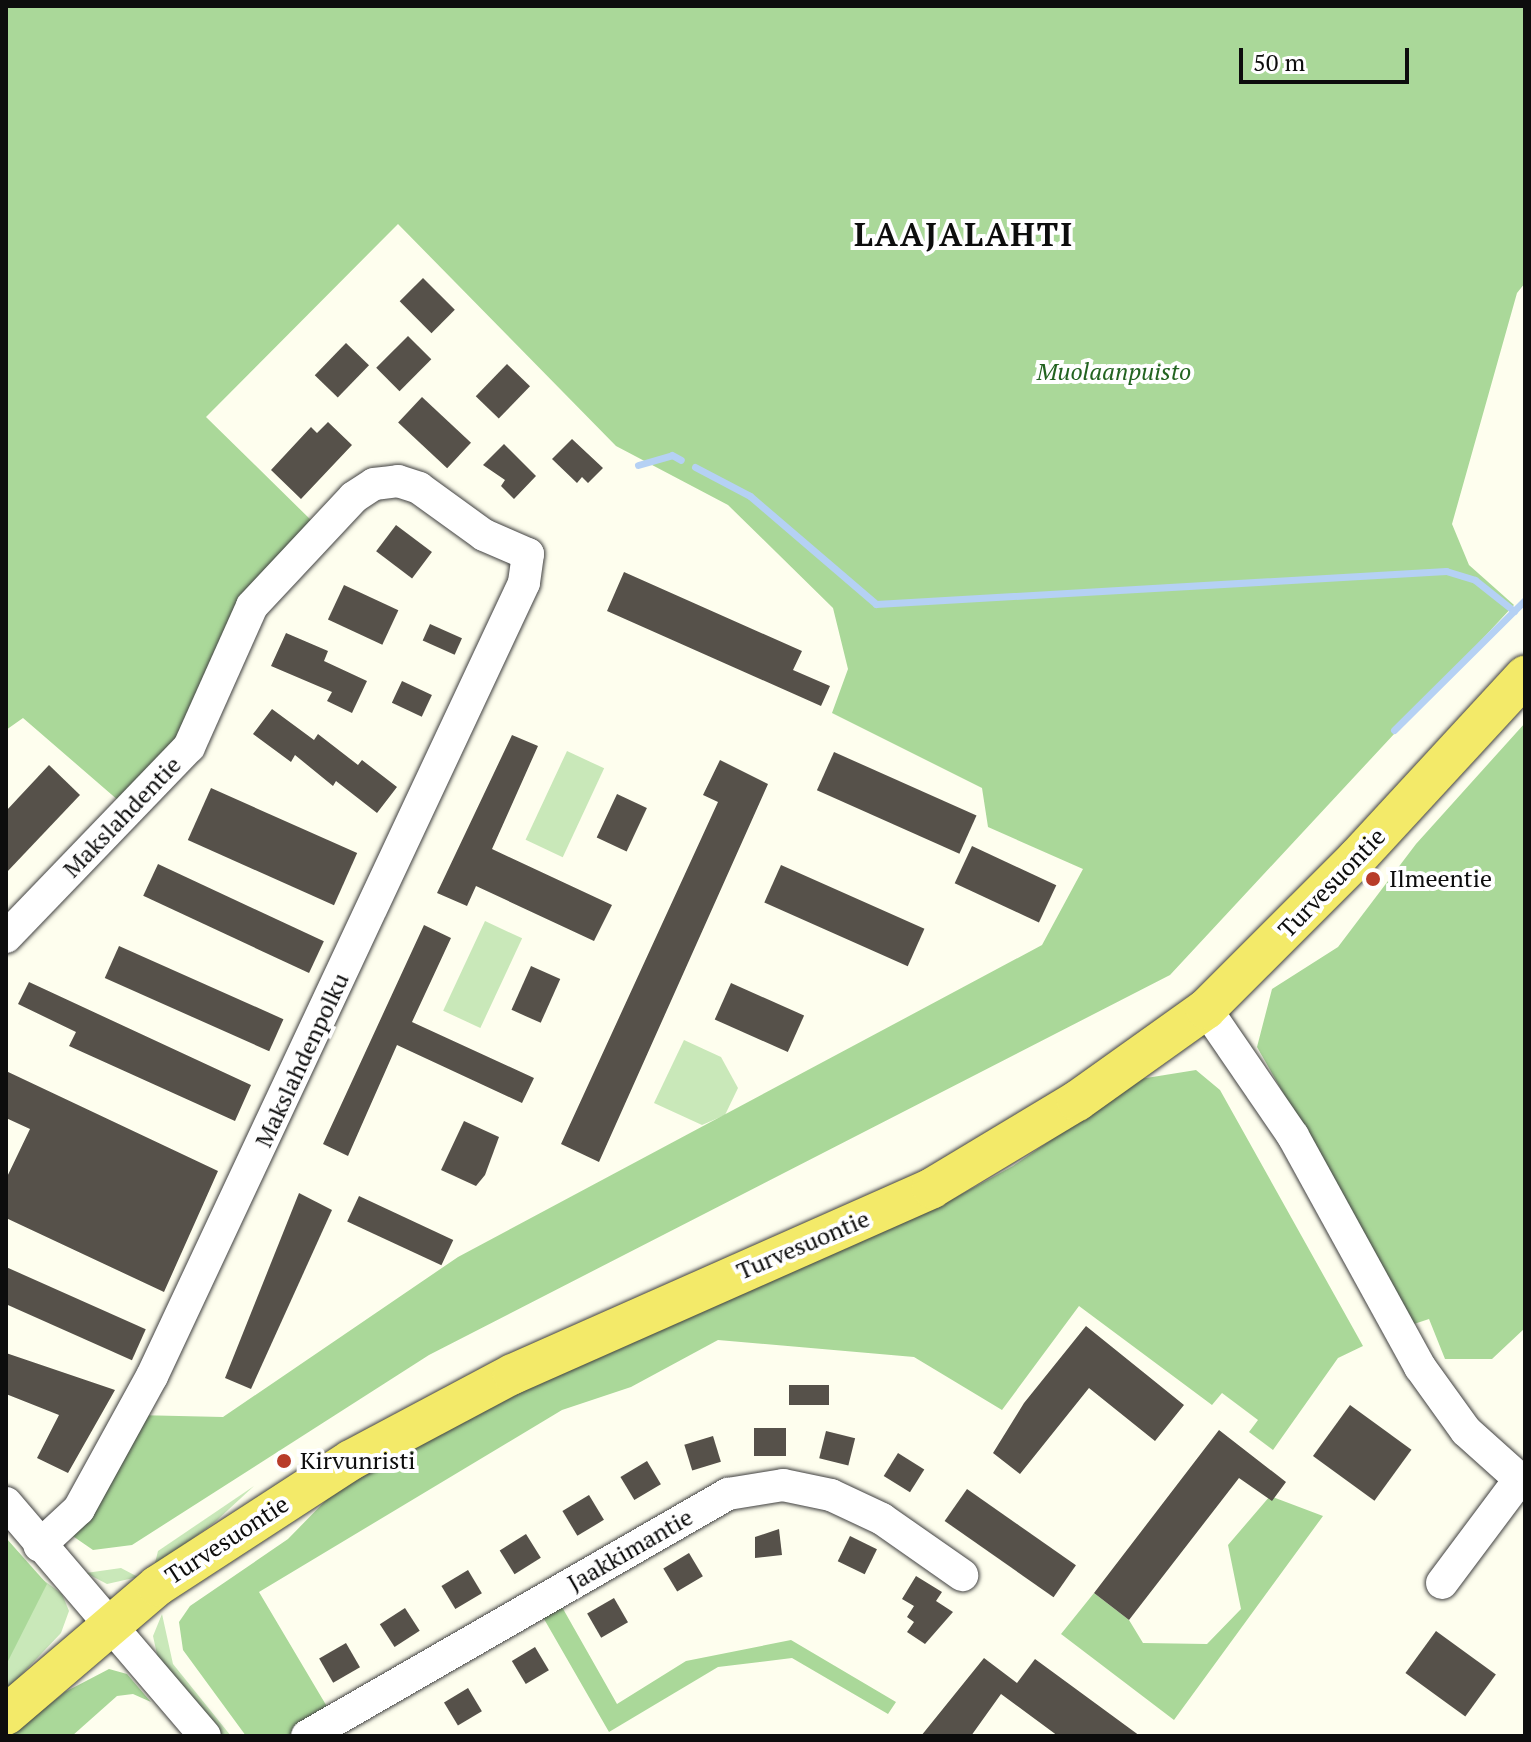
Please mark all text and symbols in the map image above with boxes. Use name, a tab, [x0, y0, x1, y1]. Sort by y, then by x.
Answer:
scale bar	[1243, 32, 1413, 82]
text: 50 m	[1253, 46, 1305, 78]
district label: LAAJALAHTI	[854, 215, 1074, 253]
park label: Muolaanpuisto	[1037, 358, 1191, 386]
street label: Makslahdentie	[57, 751, 187, 883]
street label: Turvesuontie	[1273, 822, 1391, 944]
place label: Ilmeentie	[1389, 865, 1492, 893]
marker: Ilmeentie	[1364, 870, 1382, 888]
street label: Makslahdenpolku	[249, 968, 355, 1152]
street label: Turvesuontie	[732, 1204, 874, 1286]
place label: Kirvunristi	[300, 1447, 416, 1475]
marker: Kirvunristi	[275, 1452, 293, 1470]
street label: Turvesuontie	[160, 1489, 294, 1591]
street label: Jaakkimantie	[562, 1503, 698, 1597]

